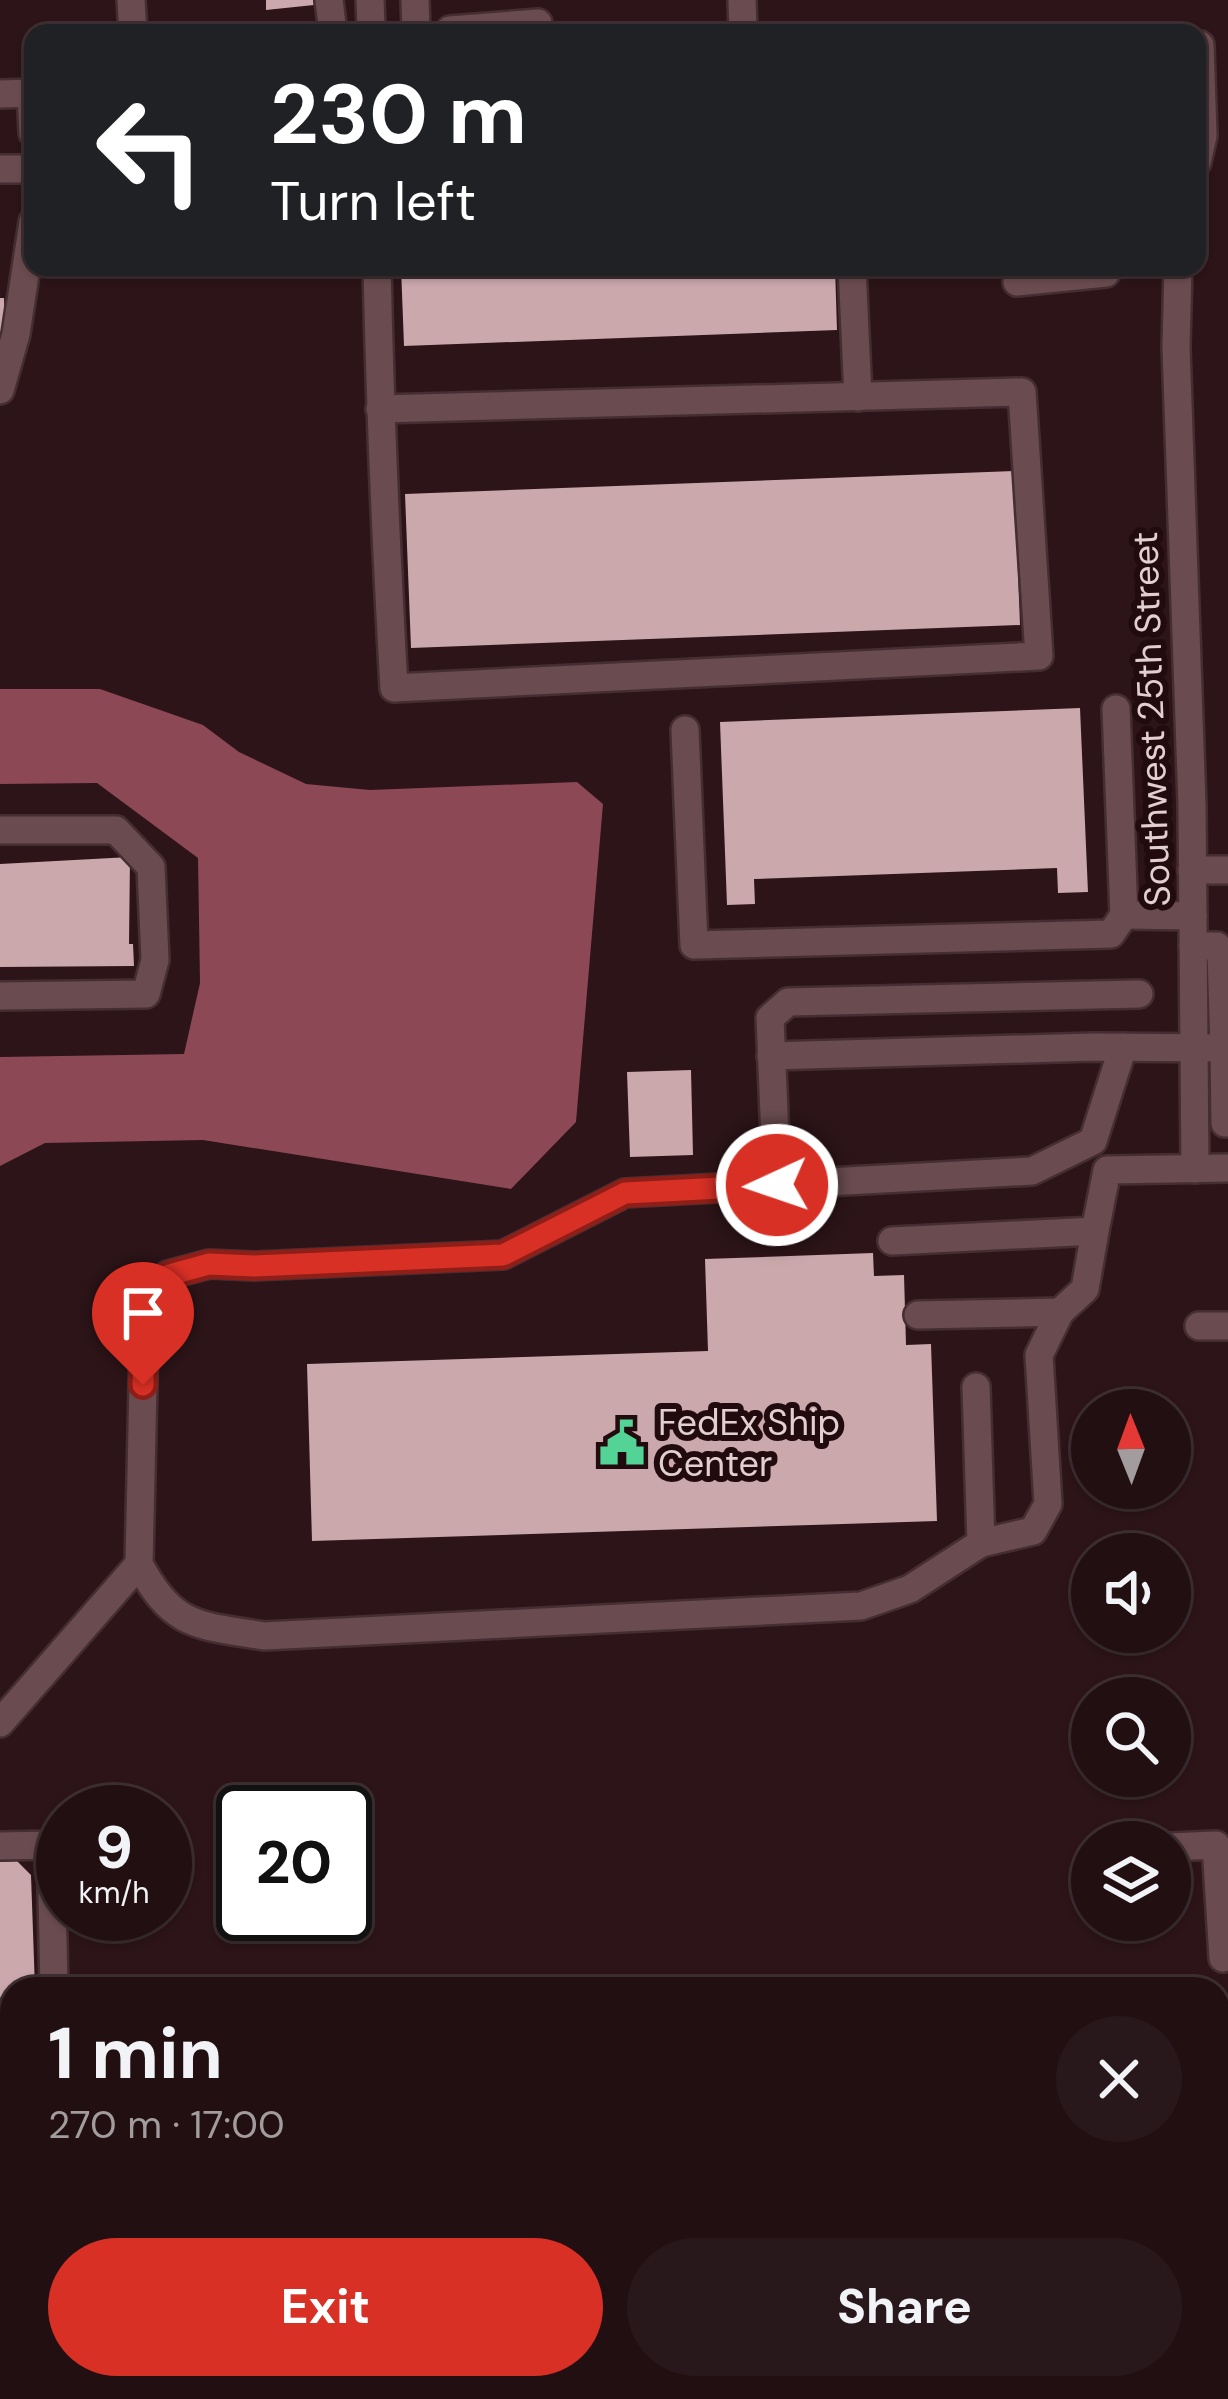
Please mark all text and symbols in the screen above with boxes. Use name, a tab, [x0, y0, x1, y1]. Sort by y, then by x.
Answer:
text: 230 m	[270, 60, 527, 169]
icon: left	[72, 72, 228, 228]
text: Turn left	[270, 166, 476, 237]
street label: Southwest 25th Street	[1121, 531, 1181, 907]
position arrow	[714, 1122, 840, 1248]
pin	[92, 1262, 194, 1385]
icon: arrive	[110, 1280, 176, 1346]
north arrow	[1071, 1389, 1191, 1509]
map controls	[1071, 1389, 1191, 1941]
place label: FedEx Ship Center	[658, 1399, 840, 1487]
public building icon: FedEx Ship Center	[597, 1418, 647, 1468]
button: sound	[1071, 1533, 1191, 1653]
button: search	[1071, 1677, 1191, 1797]
speed limit sign: 20	[216, 1785, 372, 1941]
text: 9	[95, 1808, 133, 1887]
button: layers	[1071, 1821, 1191, 1941]
text: km/h	[79, 1873, 149, 1912]
text: 1 min	[48, 2007, 223, 2100]
button: close	[1056, 2016, 1182, 2142]
text: 270 m · 17:00	[48, 2099, 285, 2150]
button: Exit	[48, 2238, 603, 2376]
button: Share	[627, 2238, 1182, 2376]

